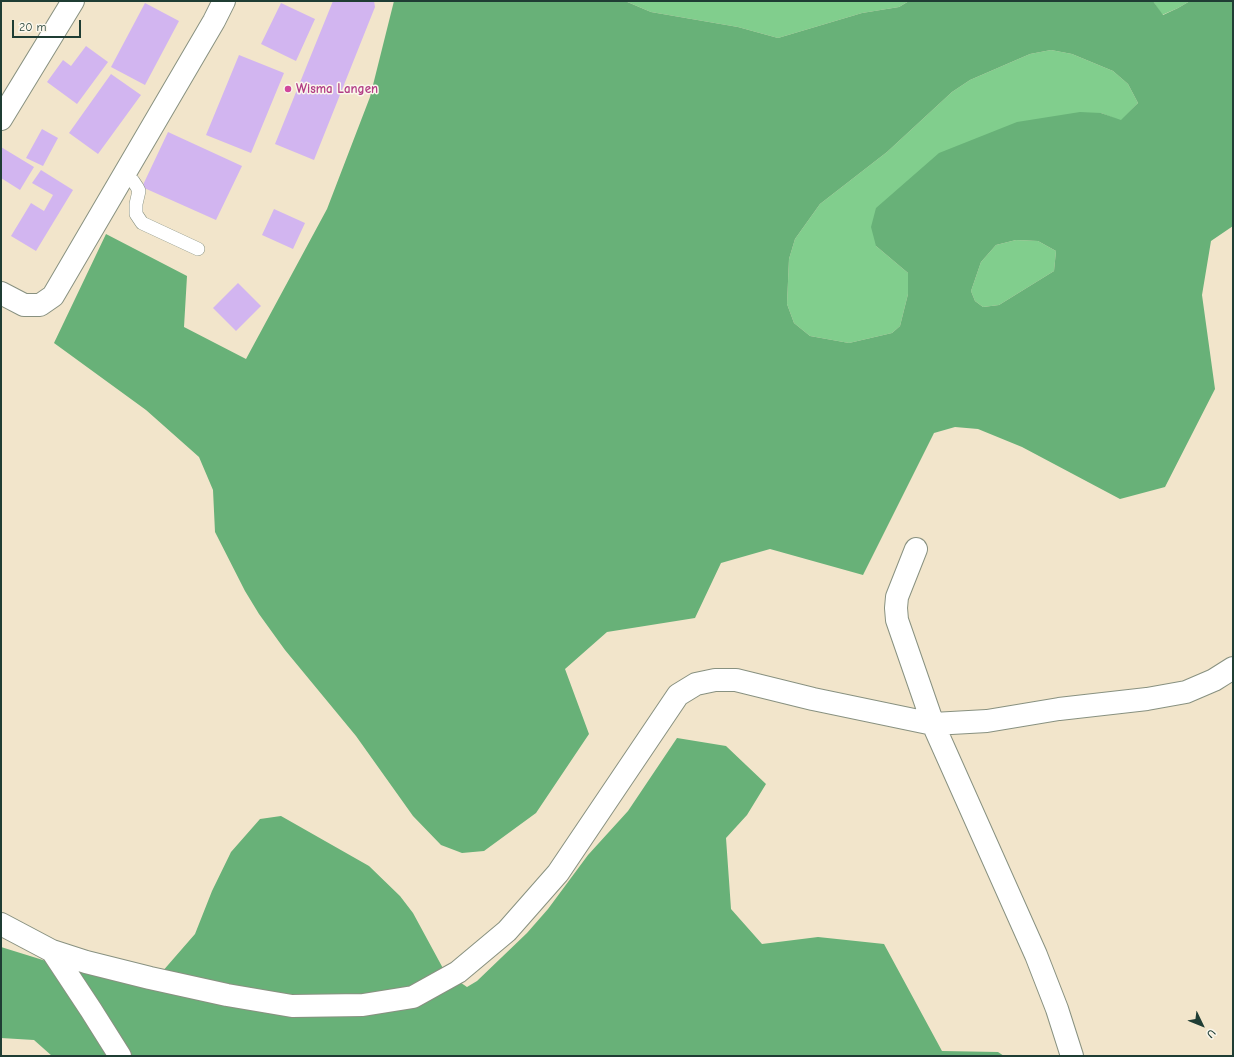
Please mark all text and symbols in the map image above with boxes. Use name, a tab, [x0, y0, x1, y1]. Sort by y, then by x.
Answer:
scale bar	[14, 12, 83, 38]
text: 20 m	[19, 20, 47, 34]
place label: Wisma Langen	[296, 81, 378, 97]
marker: Wisma Langen	[283, 84, 293, 94]
north arrow	[1182, 1005, 1222, 1045]
text: U	[1204, 1026, 1218, 1041]

